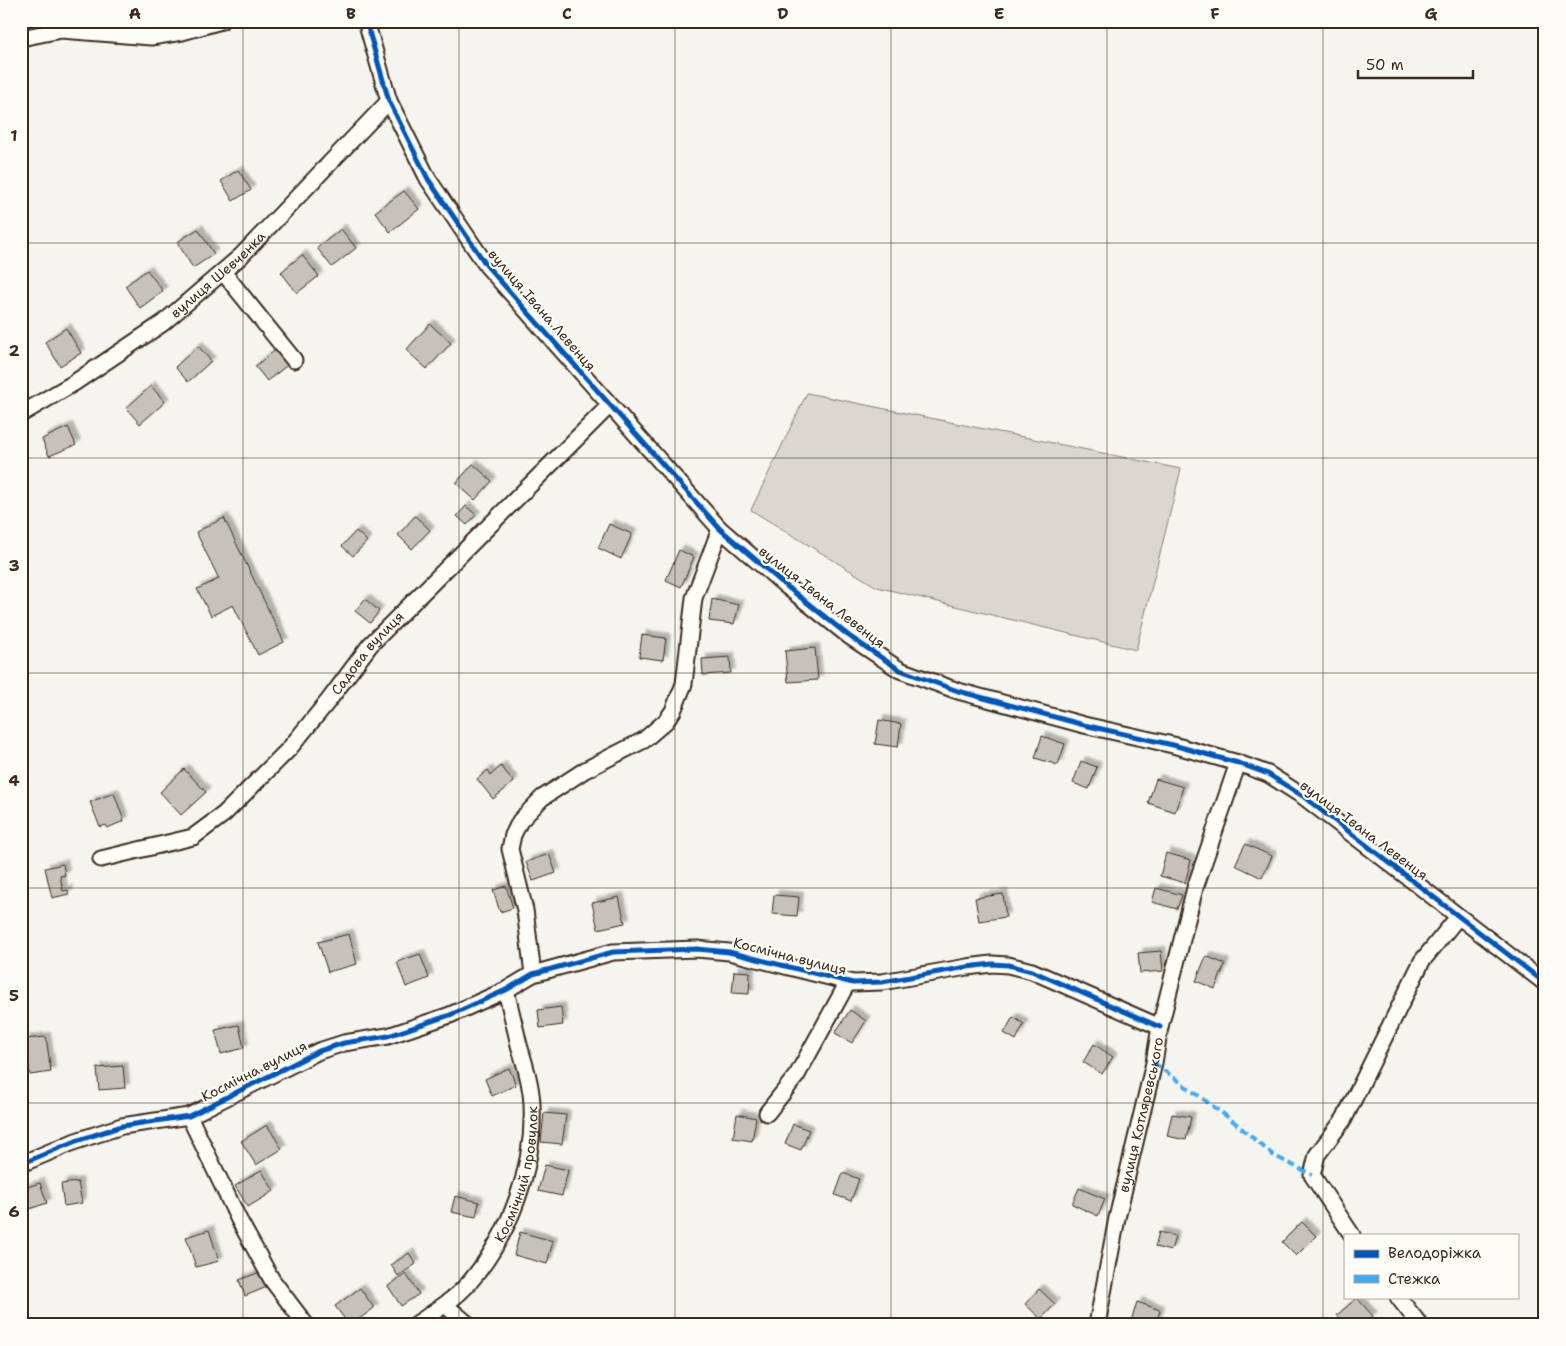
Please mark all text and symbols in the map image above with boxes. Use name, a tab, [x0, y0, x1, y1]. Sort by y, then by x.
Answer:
text: A	[129, 3, 141, 24]
text: B	[346, 3, 356, 24]
text: C	[562, 3, 572, 24]
text: D	[777, 3, 789, 24]
text: E	[994, 3, 1004, 24]
text: F	[1210, 3, 1220, 24]
text: G	[1425, 3, 1438, 24]
scale bar	[1358, 48, 1474, 80]
text: 50 m	[1366, 55, 1404, 75]
text: 1	[10, 125, 18, 146]
street label: вулиця Шевченка	[167, 227, 269, 322]
street label: вулиця Івана Левенця	[484, 245, 600, 375]
text: 2	[8, 340, 20, 361]
street label: вулиця Івана Левенця	[755, 542, 889, 652]
text: 3	[8, 555, 20, 576]
street label: Садова вулиця	[327, 607, 408, 698]
text: 4	[8, 770, 20, 791]
street label: вулиця Івана Левенця	[1296, 776, 1432, 884]
street label: Космічна вулиця	[731, 933, 849, 979]
text: 5	[9, 985, 19, 1006]
street label: вулиця Котляревського	[1114, 1036, 1167, 1194]
street label: Космічна вулиця	[198, 1037, 310, 1105]
street label: Космічний провулок	[490, 1106, 541, 1245]
text: 6	[8, 1201, 20, 1222]
legend	[1344, 1234, 1518, 1298]
text: Велодоріжка	[1388, 1243, 1482, 1263]
text: Стежка	[1388, 1269, 1441, 1289]

